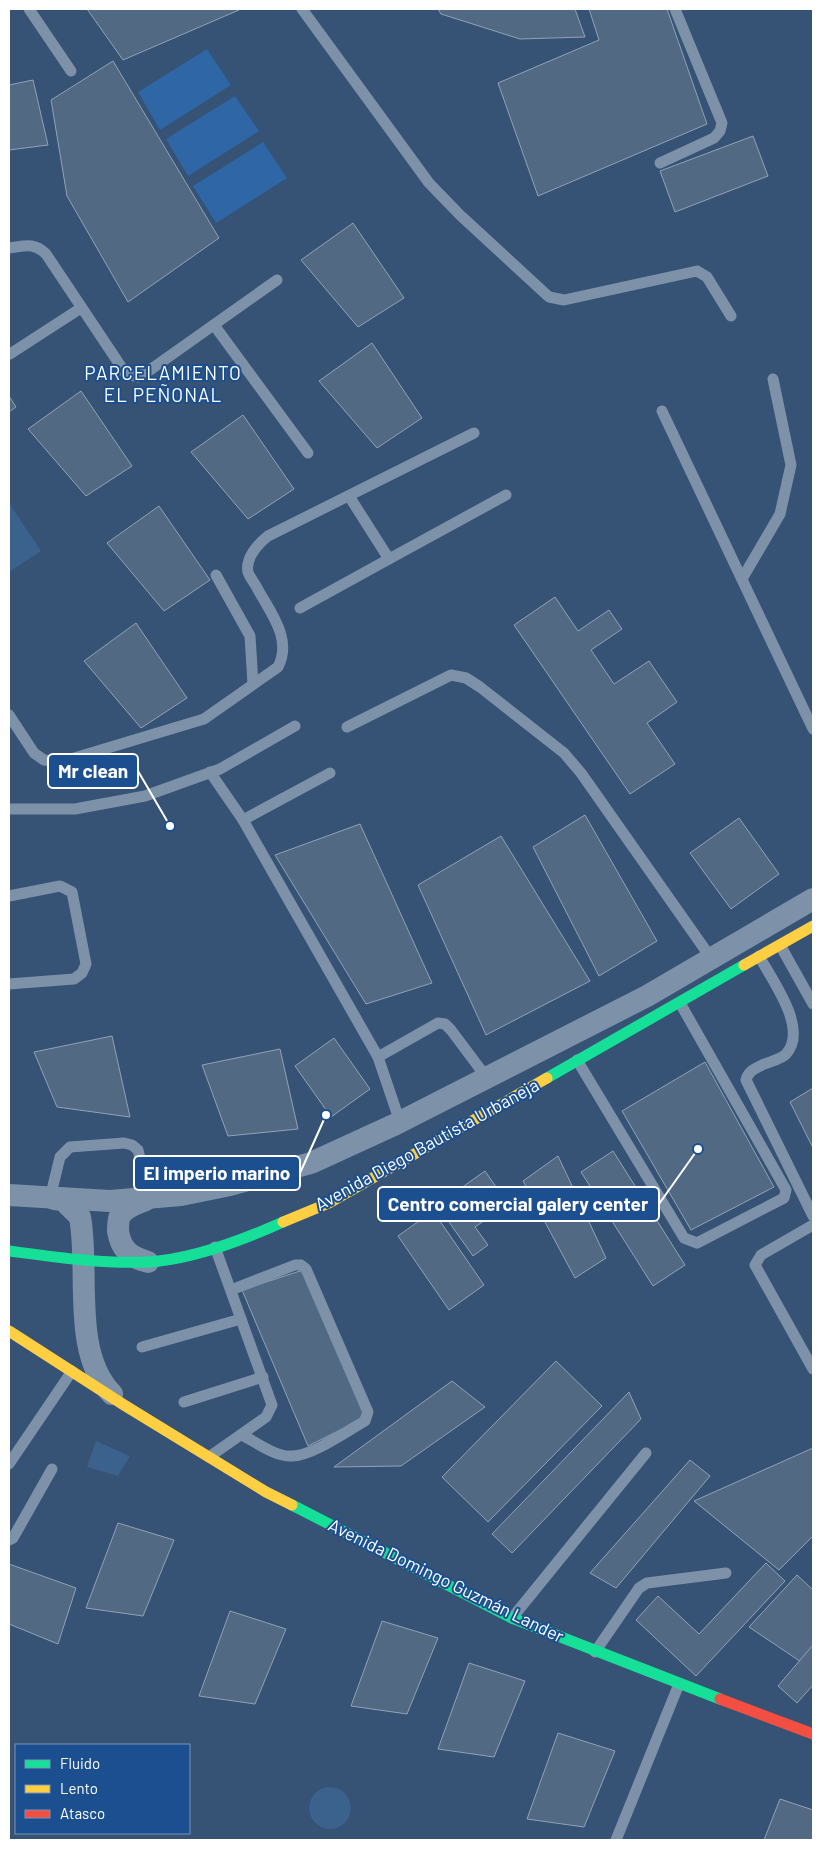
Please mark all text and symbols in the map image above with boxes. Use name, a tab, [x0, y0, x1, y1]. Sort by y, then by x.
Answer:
district label: PARCELAMIENTO EL PEÑONAL	[84, 361, 242, 406]
callout: Mr clean	[48, 754, 138, 788]
text: Mr clean	[58, 759, 128, 782]
street label: Avenida Diego Bautista Urbaneja	[311, 1073, 542, 1215]
callout: El imperio marino	[134, 1156, 300, 1190]
text: El imperio marino	[144, 1161, 290, 1184]
callout: Centro comercial galery center	[378, 1187, 659, 1221]
text: Centro comercial galery center	[388, 1192, 649, 1215]
street label: Avenida Domingo Guzmán Lander	[325, 1513, 568, 1647]
legend	[15, 1744, 190, 1834]
text: Fluido	[60, 1754, 100, 1772]
text: Lento	[60, 1779, 98, 1797]
text: Atasco	[60, 1804, 105, 1822]

